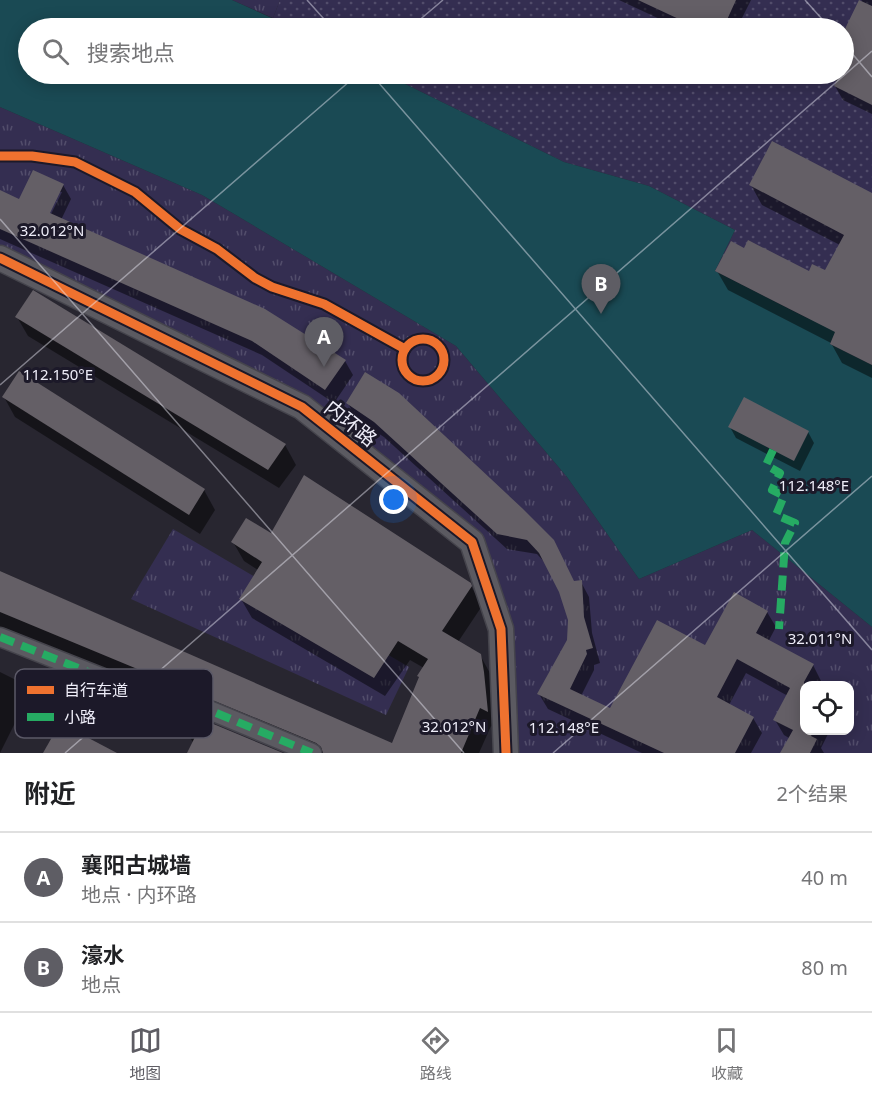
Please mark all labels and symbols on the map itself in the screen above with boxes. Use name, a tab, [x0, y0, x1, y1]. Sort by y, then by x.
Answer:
text: 32.012°N	[20, 220, 84, 240]
pin: B	[582, 264, 620, 314]
pin: A	[304, 318, 344, 367]
text: 112.150°E	[23, 364, 93, 384]
street label: 内环路	[319, 394, 383, 452]
text: 112.148°E	[779, 475, 849, 495]
your location	[379, 485, 408, 514]
text: 32.011°N	[788, 628, 852, 648]
legend	[15, 669, 213, 738]
text: 自行车道	[64, 679, 128, 701]
text: 小路	[64, 706, 96, 728]
text: 32.012°N	[422, 716, 486, 736]
text: 112.148°E	[529, 717, 599, 737]

